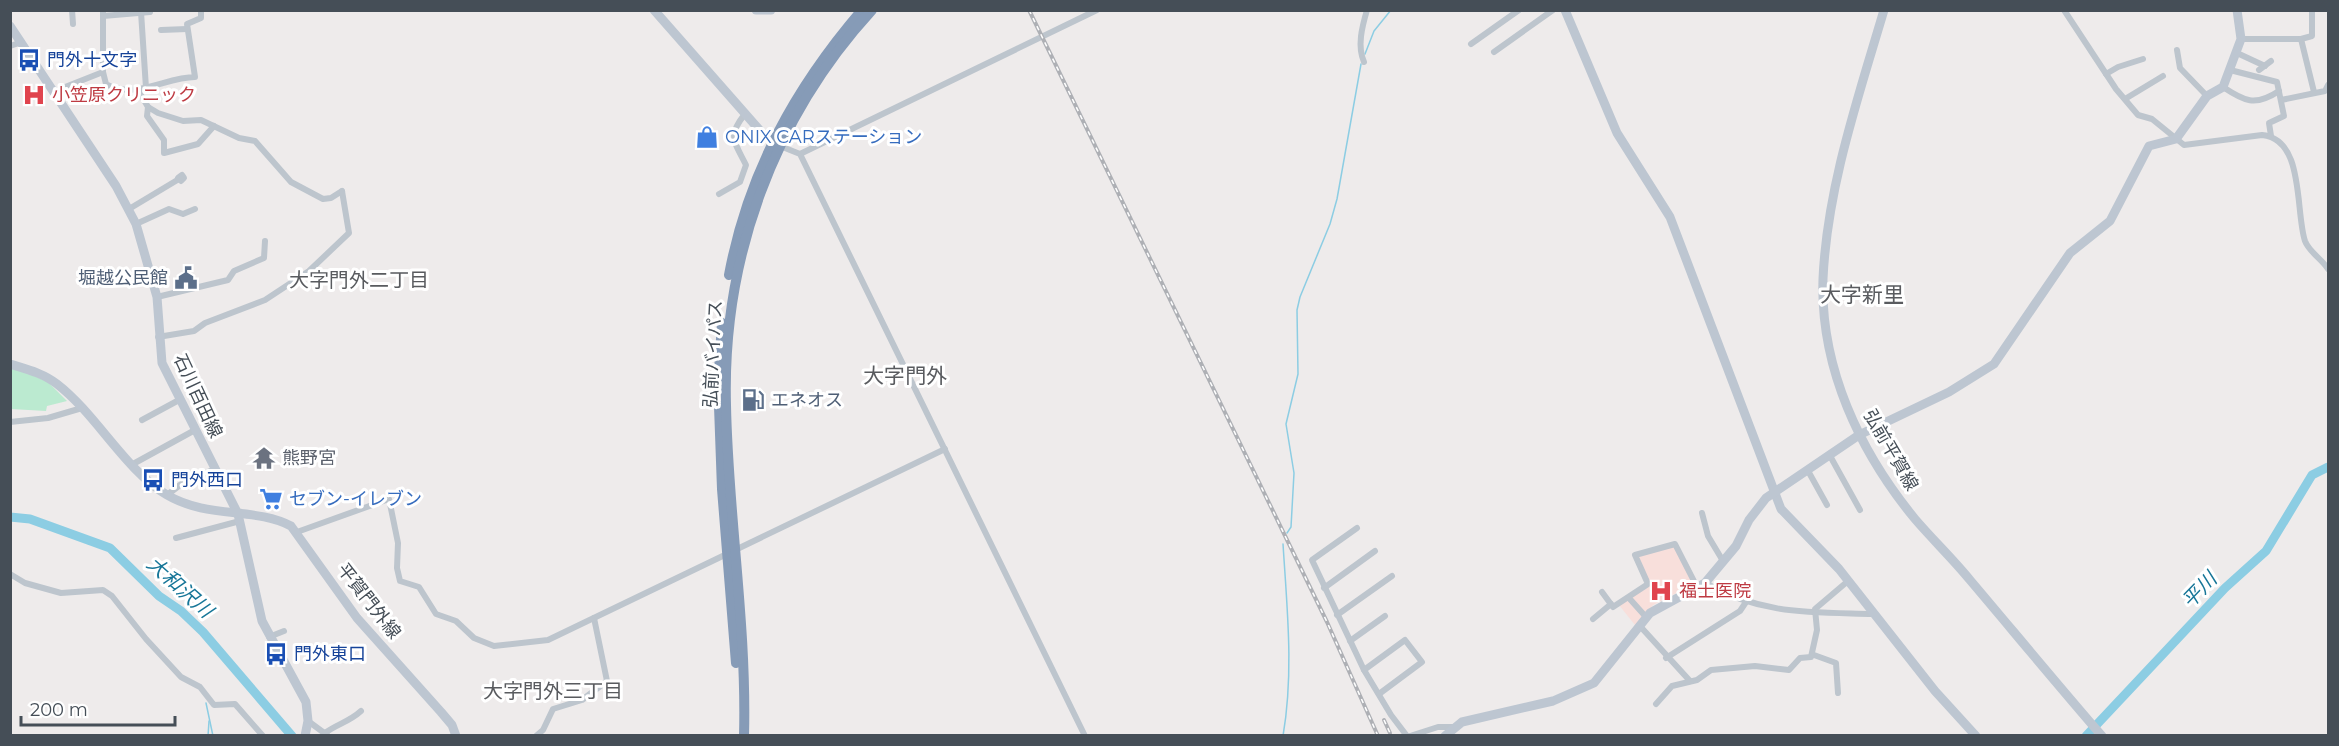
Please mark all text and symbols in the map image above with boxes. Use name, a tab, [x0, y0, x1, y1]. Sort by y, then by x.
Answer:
bus stop icon: 門外十文字	[16, 47, 42, 73]
place label: 門外十文字	[47, 49, 137, 71]
hospital icon: 小笠原クリニック	[21, 82, 47, 108]
place label: 小笠原クリニック	[52, 84, 196, 106]
shop icon: ONIX CARステーション	[694, 124, 720, 150]
place label: ONIX CARステーション	[725, 126, 922, 148]
public building icon: 堀越公民館	[173, 265, 199, 291]
place label: 堀越公民館	[78, 267, 168, 289]
district label: 大字門外二丁目	[289, 268, 429, 292]
district label: 大字新里	[1820, 282, 1904, 307]
street label: 弘前バイパス	[699, 300, 727, 408]
street label: 石川百田線	[169, 351, 227, 441]
district label: 大字門外	[863, 363, 947, 388]
fuel station icon: エネオス	[740, 387, 766, 413]
place label: エネオス	[771, 389, 843, 411]
street label: 弘前平賀線	[1859, 406, 1923, 494]
temple icon: 熊野宮	[251, 445, 277, 471]
place label: 熊野宮	[282, 447, 336, 469]
bus stop icon: 門外西口	[140, 467, 166, 493]
place label: 門外西口	[171, 469, 243, 491]
supermarket icon: セブン-イレブン	[258, 486, 284, 512]
place label: セブン-イレブン	[289, 488, 422, 510]
water label: 大和沢川	[142, 551, 219, 624]
street label: 平賀門外線	[333, 559, 405, 643]
water label: 平川	[2176, 566, 2223, 613]
hospital icon: 福士医院	[1648, 578, 1674, 604]
place label: 福士医院	[1679, 580, 1751, 602]
bus stop icon: 門外東口	[263, 641, 289, 667]
place label: 門外東口	[294, 643, 366, 665]
district label: 大字門外三丁目	[483, 679, 623, 703]
scale bar	[21, 689, 176, 727]
text: 200 m	[30, 699, 88, 721]

